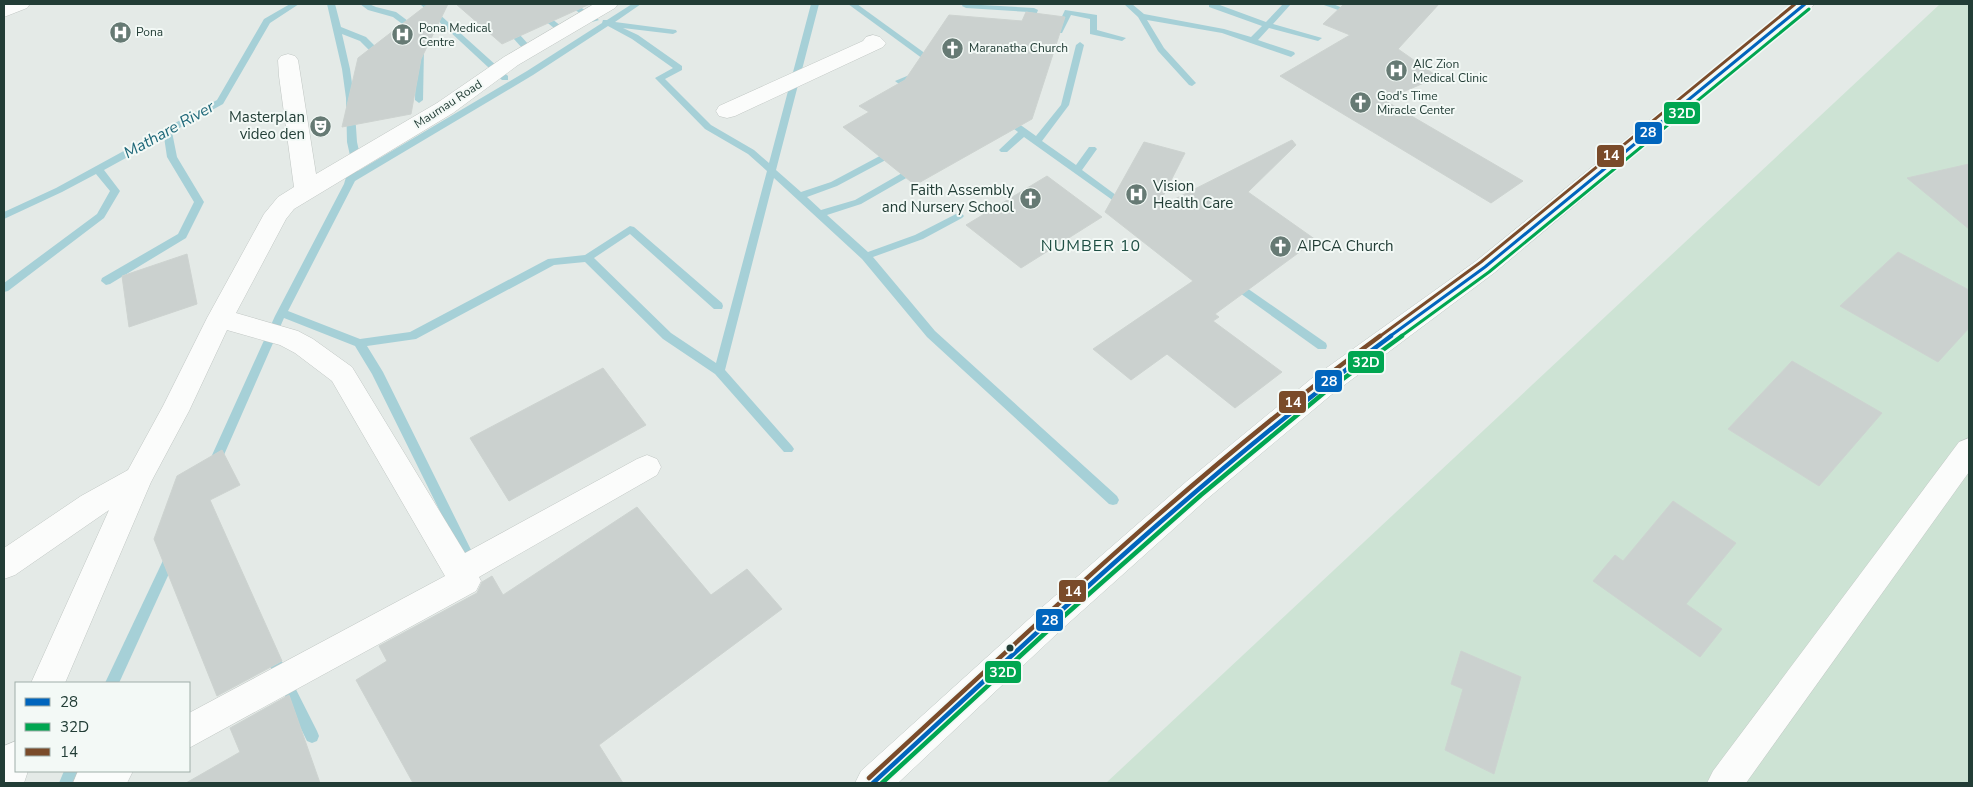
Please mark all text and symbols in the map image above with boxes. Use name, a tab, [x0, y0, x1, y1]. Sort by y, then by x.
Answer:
hospital icon: Pona	[108, 20, 132, 44]
place label: Pona Medical Centre	[419, 20, 492, 50]
hospital icon: Pona Medical Centre	[391, 23, 415, 47]
place label: Pona	[136, 24, 163, 40]
church icon: Maranatha Church	[941, 36, 965, 60]
place label: Maranatha Church	[969, 40, 1068, 56]
place label: AIC Zion Medical Clinic	[1413, 56, 1488, 86]
hospital icon: AIC Zion Medical Clinic	[1385, 59, 1409, 83]
street label: Maumau Road	[411, 76, 485, 132]
place label: God's Time Miracle Center	[1377, 88, 1456, 118]
church icon: God's Time Miracle Center	[1349, 91, 1373, 115]
water label: Mathare River	[120, 95, 219, 164]
line badge: 32D	[1663, 101, 1701, 125]
text: 32D	[1668, 104, 1696, 123]
place label: Masterplan video den	[229, 107, 305, 144]
theatre icon: Masterplan video den	[309, 114, 333, 138]
line badge: 28	[1634, 121, 1663, 145]
text: 28	[1640, 123, 1656, 142]
line badge: 14	[1596, 144, 1625, 168]
text: 14	[1603, 146, 1620, 165]
place label: Vision Health Care	[1152, 176, 1233, 213]
place label: Faith Assembly and Nursery School	[882, 180, 1015, 217]
hospital icon: Vision Health Care	[1125, 183, 1149, 207]
church icon: Faith Assembly and Nursery School	[1018, 187, 1042, 211]
church icon: AIPCA Church	[1269, 234, 1293, 258]
district label: NUMBER 10	[1041, 235, 1141, 257]
place label: AIPCA Church	[1297, 236, 1394, 256]
line badge: 32D	[1347, 350, 1385, 374]
text: 32D	[1352, 353, 1380, 372]
line badge: 28	[1314, 369, 1343, 393]
text: 28	[1321, 372, 1337, 391]
line badge: 14	[1278, 390, 1307, 414]
text: 14	[1285, 393, 1302, 412]
line badge: 14	[1058, 579, 1087, 603]
text: 14	[1065, 582, 1082, 601]
line badge: 28	[1035, 608, 1064, 632]
text: 28	[1042, 611, 1058, 630]
unlabelled marker	[1005, 643, 1015, 653]
line badge: 32D	[984, 660, 1022, 684]
text: 32D	[989, 663, 1017, 682]
legend	[15, 682, 190, 772]
text: 28	[60, 692, 78, 712]
text: 32D	[60, 717, 89, 737]
text: 14	[60, 742, 78, 762]

